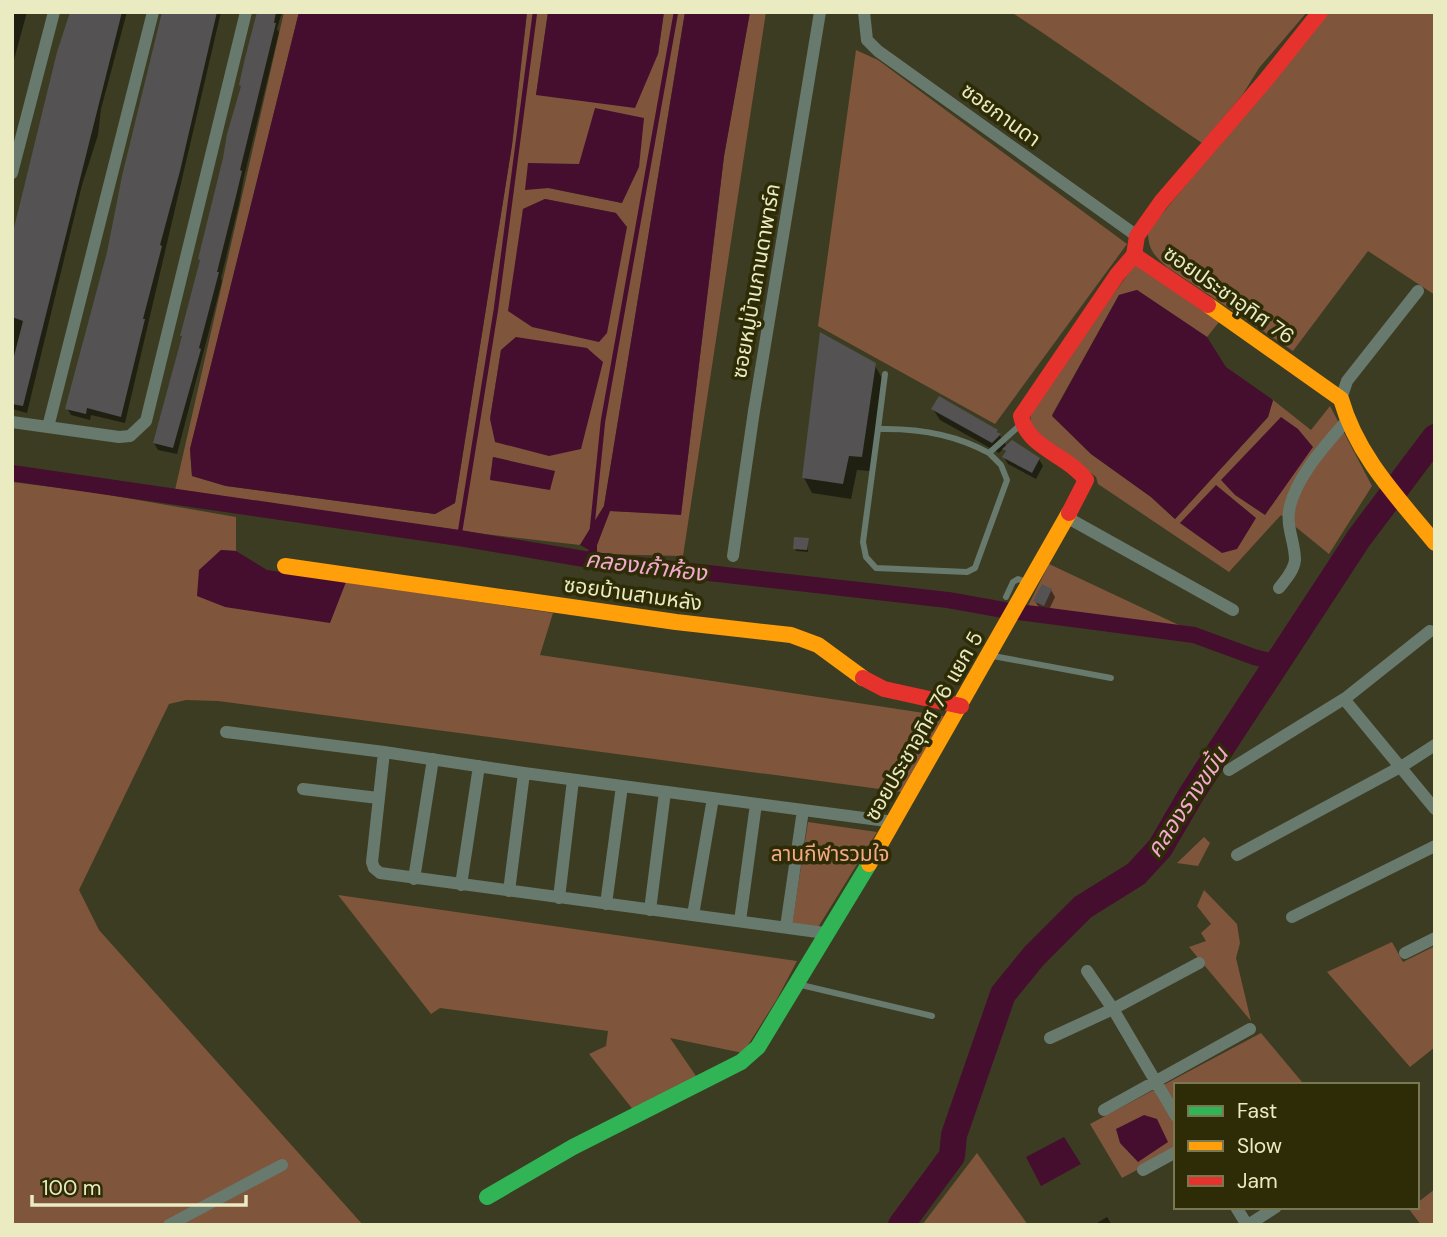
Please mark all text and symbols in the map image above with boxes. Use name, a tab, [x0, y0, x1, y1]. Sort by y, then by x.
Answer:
street label: ซอยกานดา	[956, 77, 1046, 153]
street label: ซอยหมู่บ้านกานดาพาร์ค	[725, 181, 787, 381]
street label: ซอยประชาอุทิศ 76	[1158, 239, 1300, 351]
water label: คลองเก้าห้อง	[584, 544, 710, 589]
street label: ซอยบ้านสามหลัง	[562, 570, 704, 618]
street label: ซอยประชาอุทิศ 76 แยก 5	[858, 626, 990, 826]
water label: คลองรางขมิ้น	[1139, 740, 1236, 863]
park label: ลานกีฬารวมใจ	[771, 840, 889, 868]
legend	[1174, 1083, 1419, 1209]
text: Fast	[1237, 1097, 1277, 1125]
text: Slow	[1237, 1132, 1282, 1160]
scale bar	[32, 1164, 245, 1208]
text: Jam	[1237, 1167, 1278, 1195]
text: 100 m	[42, 1174, 102, 1202]

